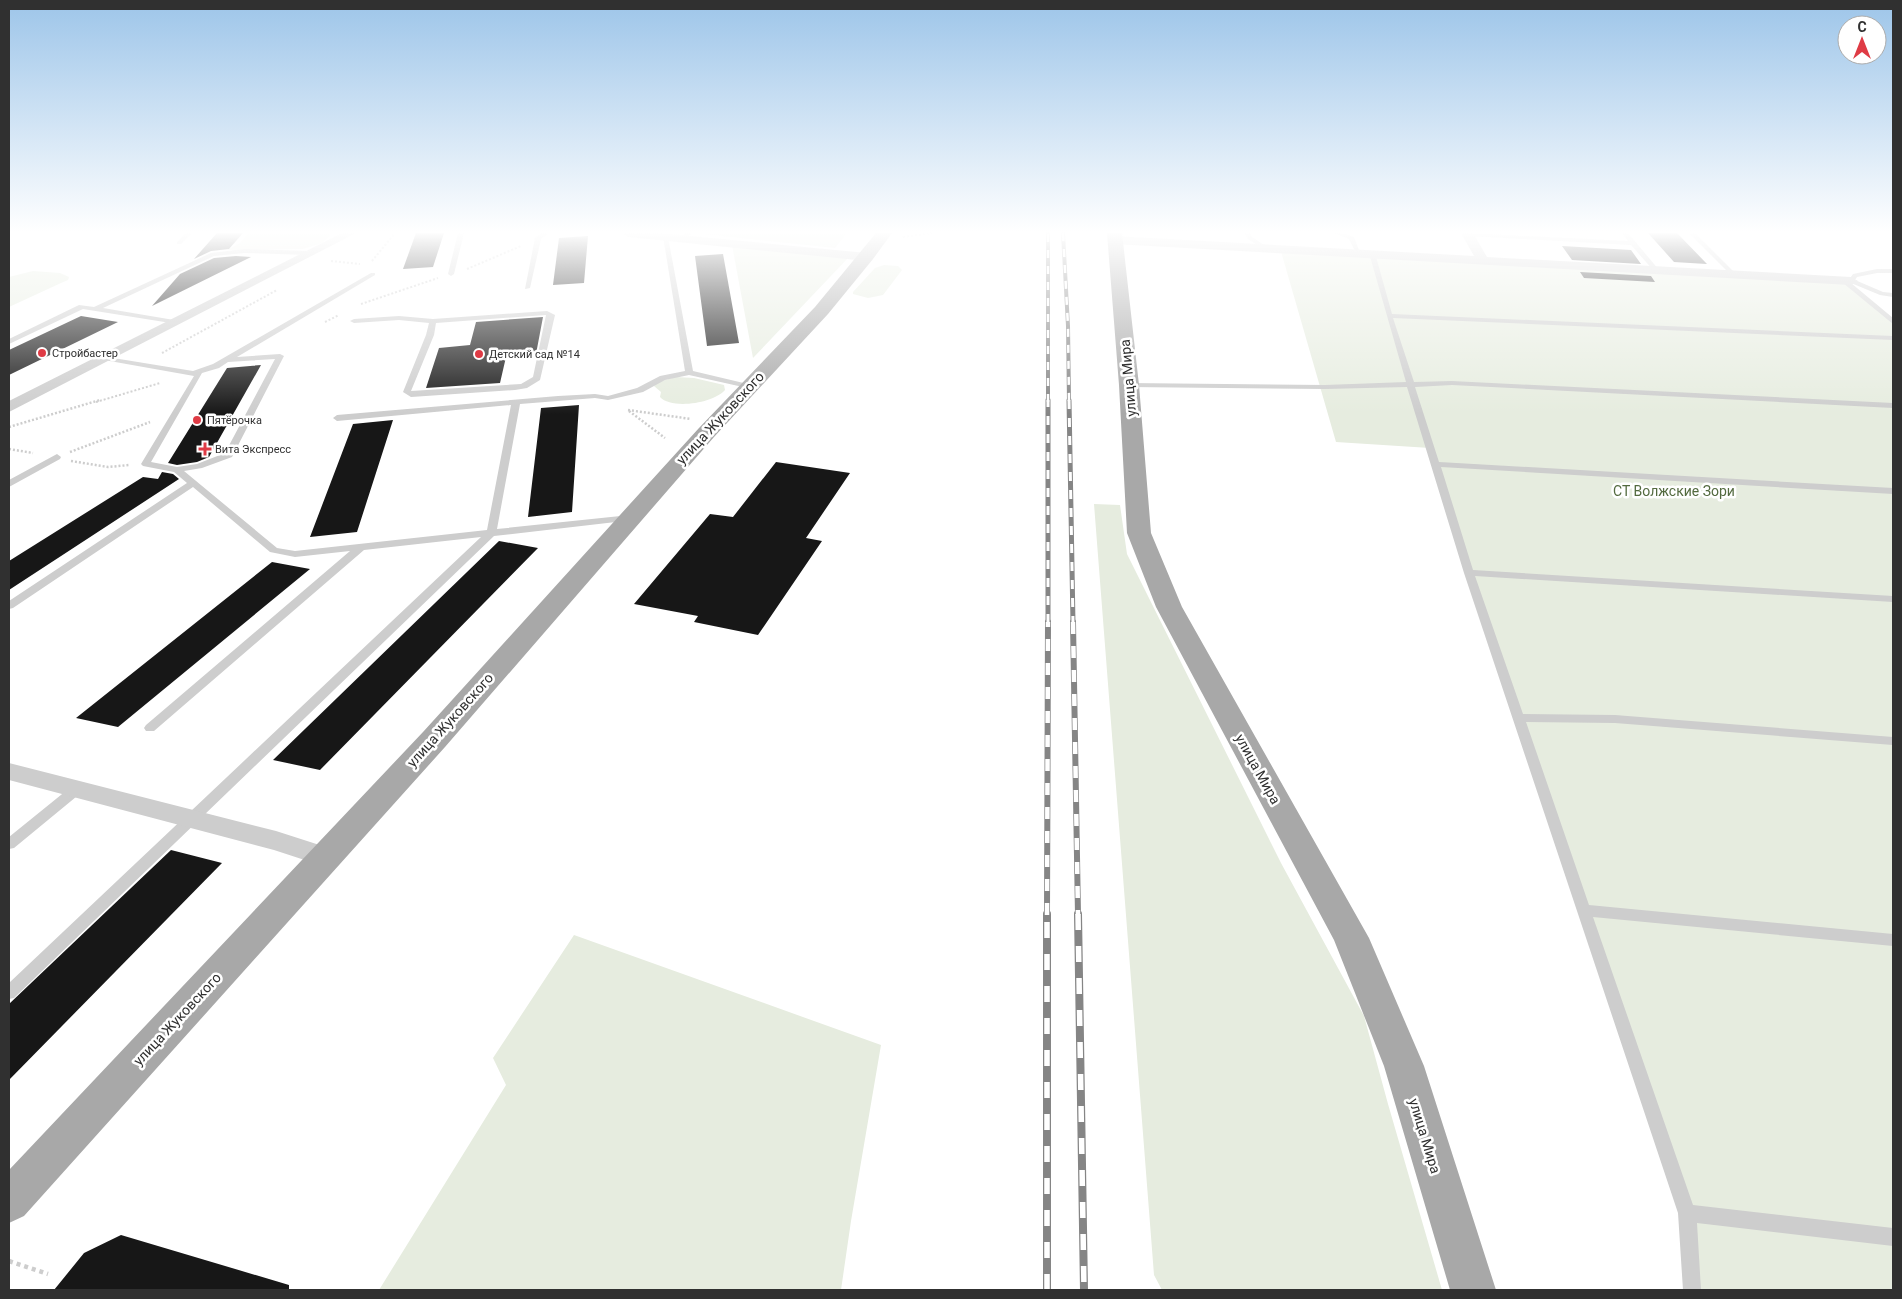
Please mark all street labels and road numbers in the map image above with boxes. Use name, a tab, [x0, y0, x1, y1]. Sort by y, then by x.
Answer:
street label: улица Мира	[1117, 339, 1139, 417]
street label: улица Жуковского	[673, 368, 767, 468]
street label: улица Жуковского	[404, 670, 496, 770]
street label: улица Мира	[1232, 731, 1284, 807]
street label: улица Жуковского	[130, 969, 224, 1069]
street label: улица Мира	[1406, 1097, 1444, 1175]

